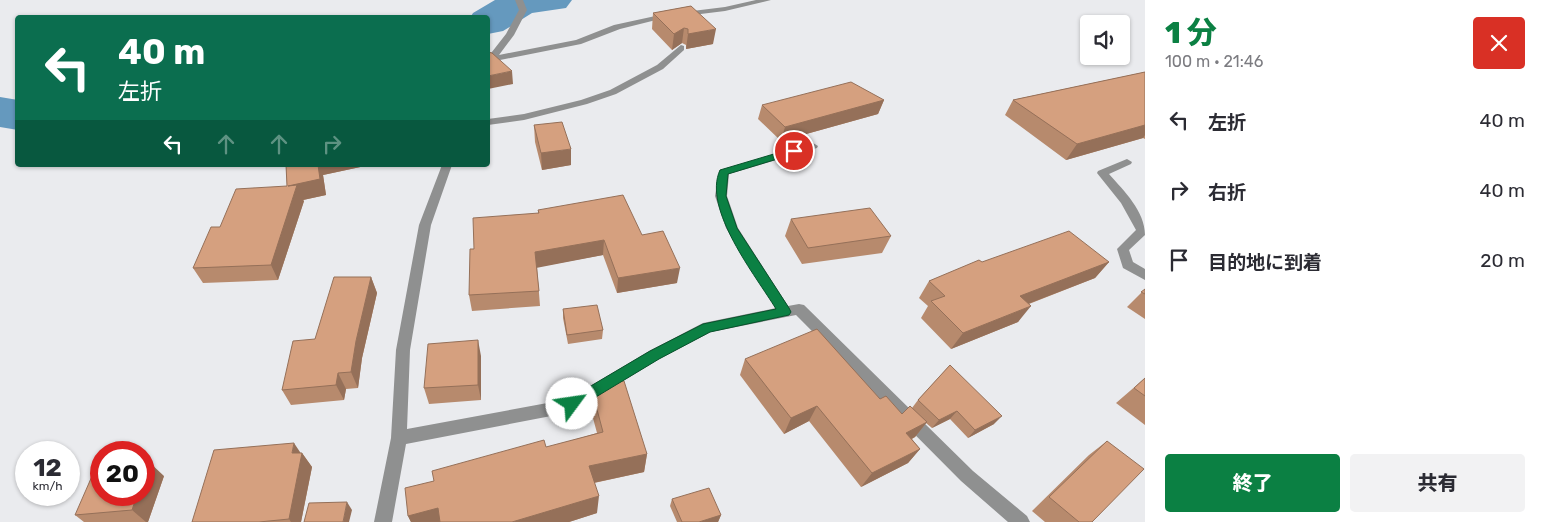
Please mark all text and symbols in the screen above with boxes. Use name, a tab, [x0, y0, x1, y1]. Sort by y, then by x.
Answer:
map controls	[1080, 15, 1130, 65]
button: sound	[1080, 15, 1130, 65]
text: 1 分	[1165, 15, 1217, 51]
button: close	[1473, 17, 1525, 69]
text: 40 m	[118, 31, 205, 73]
icon: left	[35, 35, 100, 100]
text: 100 m · 21:46	[1165, 52, 1263, 71]
text: 左折	[118, 78, 162, 105]
icon: left	[1165, 106, 1193, 134]
text: 40 m	[1480, 109, 1525, 132]
text: 左折	[1208, 111, 1246, 134]
icon: left	[159, 130, 187, 158]
icon: ahead	[212, 130, 240, 158]
icon: ahead	[265, 130, 293, 158]
icon: right	[318, 130, 346, 158]
pin	[773, 130, 815, 172]
icon: arrive	[780, 137, 808, 165]
icon: right	[1165, 176, 1193, 204]
text: 40 m	[1480, 179, 1525, 202]
text: 右折	[1208, 181, 1246, 204]
icon: arrive	[1165, 246, 1193, 274]
text: 20 m	[1480, 249, 1525, 272]
text: 目的地に到着	[1208, 251, 1322, 274]
position arrow	[545, 377, 597, 429]
speed limit sign: 20	[90, 441, 155, 506]
text: 12	[33, 453, 62, 482]
button: 終了	[1165, 454, 1340, 512]
button: 共有	[1350, 454, 1525, 512]
text: km/h	[33, 479, 62, 493]

